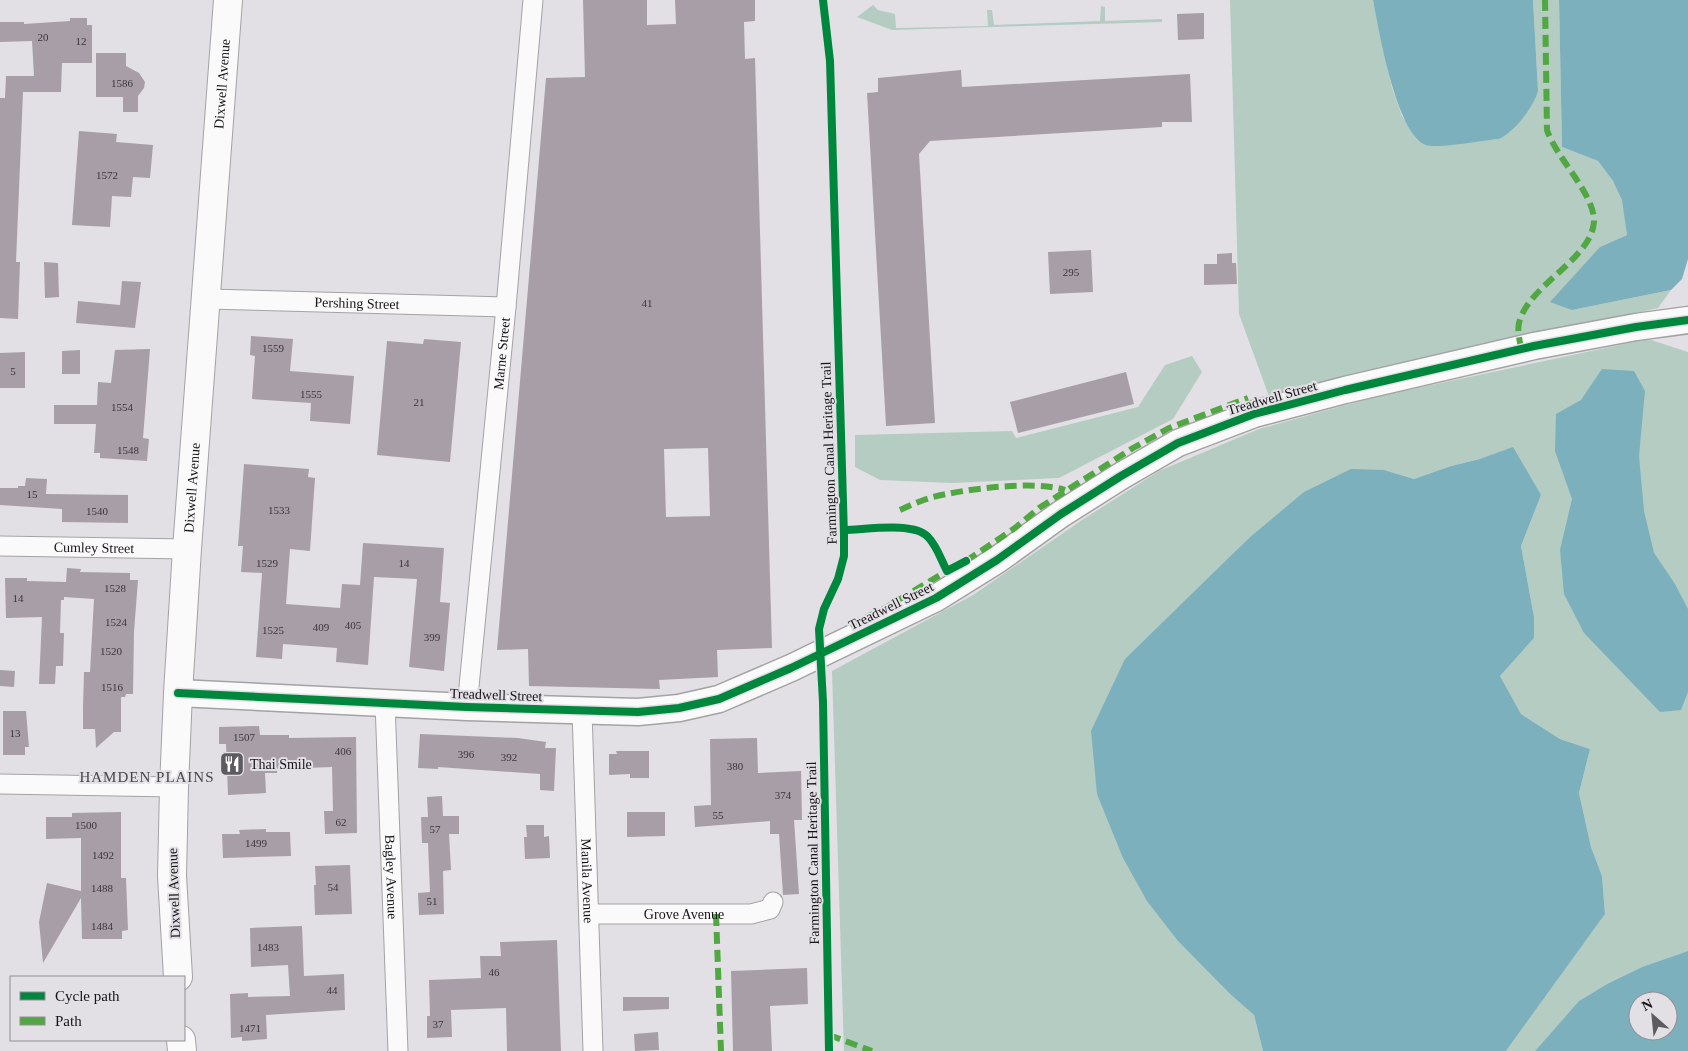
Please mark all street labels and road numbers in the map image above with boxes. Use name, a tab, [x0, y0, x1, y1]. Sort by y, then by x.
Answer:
street label: Dixwell Avenue	[211, 38, 233, 129]
street label: Pershing Street	[314, 294, 400, 312]
street label: Marne Street	[490, 317, 512, 391]
street label: Farmington Canal Heritage Trail	[818, 361, 840, 545]
street label: Treadwell Street	[1226, 378, 1319, 418]
street label: Dixwell Avenue	[181, 442, 202, 533]
street label: Cumley Street	[54, 539, 134, 556]
street label: Treadwell Street	[846, 579, 936, 633]
street label: Treadwell Street	[450, 686, 543, 704]
street label: Farmington Canal Heritage Trail	[804, 761, 822, 945]
street label: Bagley Avenue	[382, 834, 401, 920]
street label: Manila Avenue	[579, 838, 596, 924]
street label: Dixwell Avenue	[165, 848, 183, 938]
street label: Grove Avenue	[644, 907, 724, 922]

